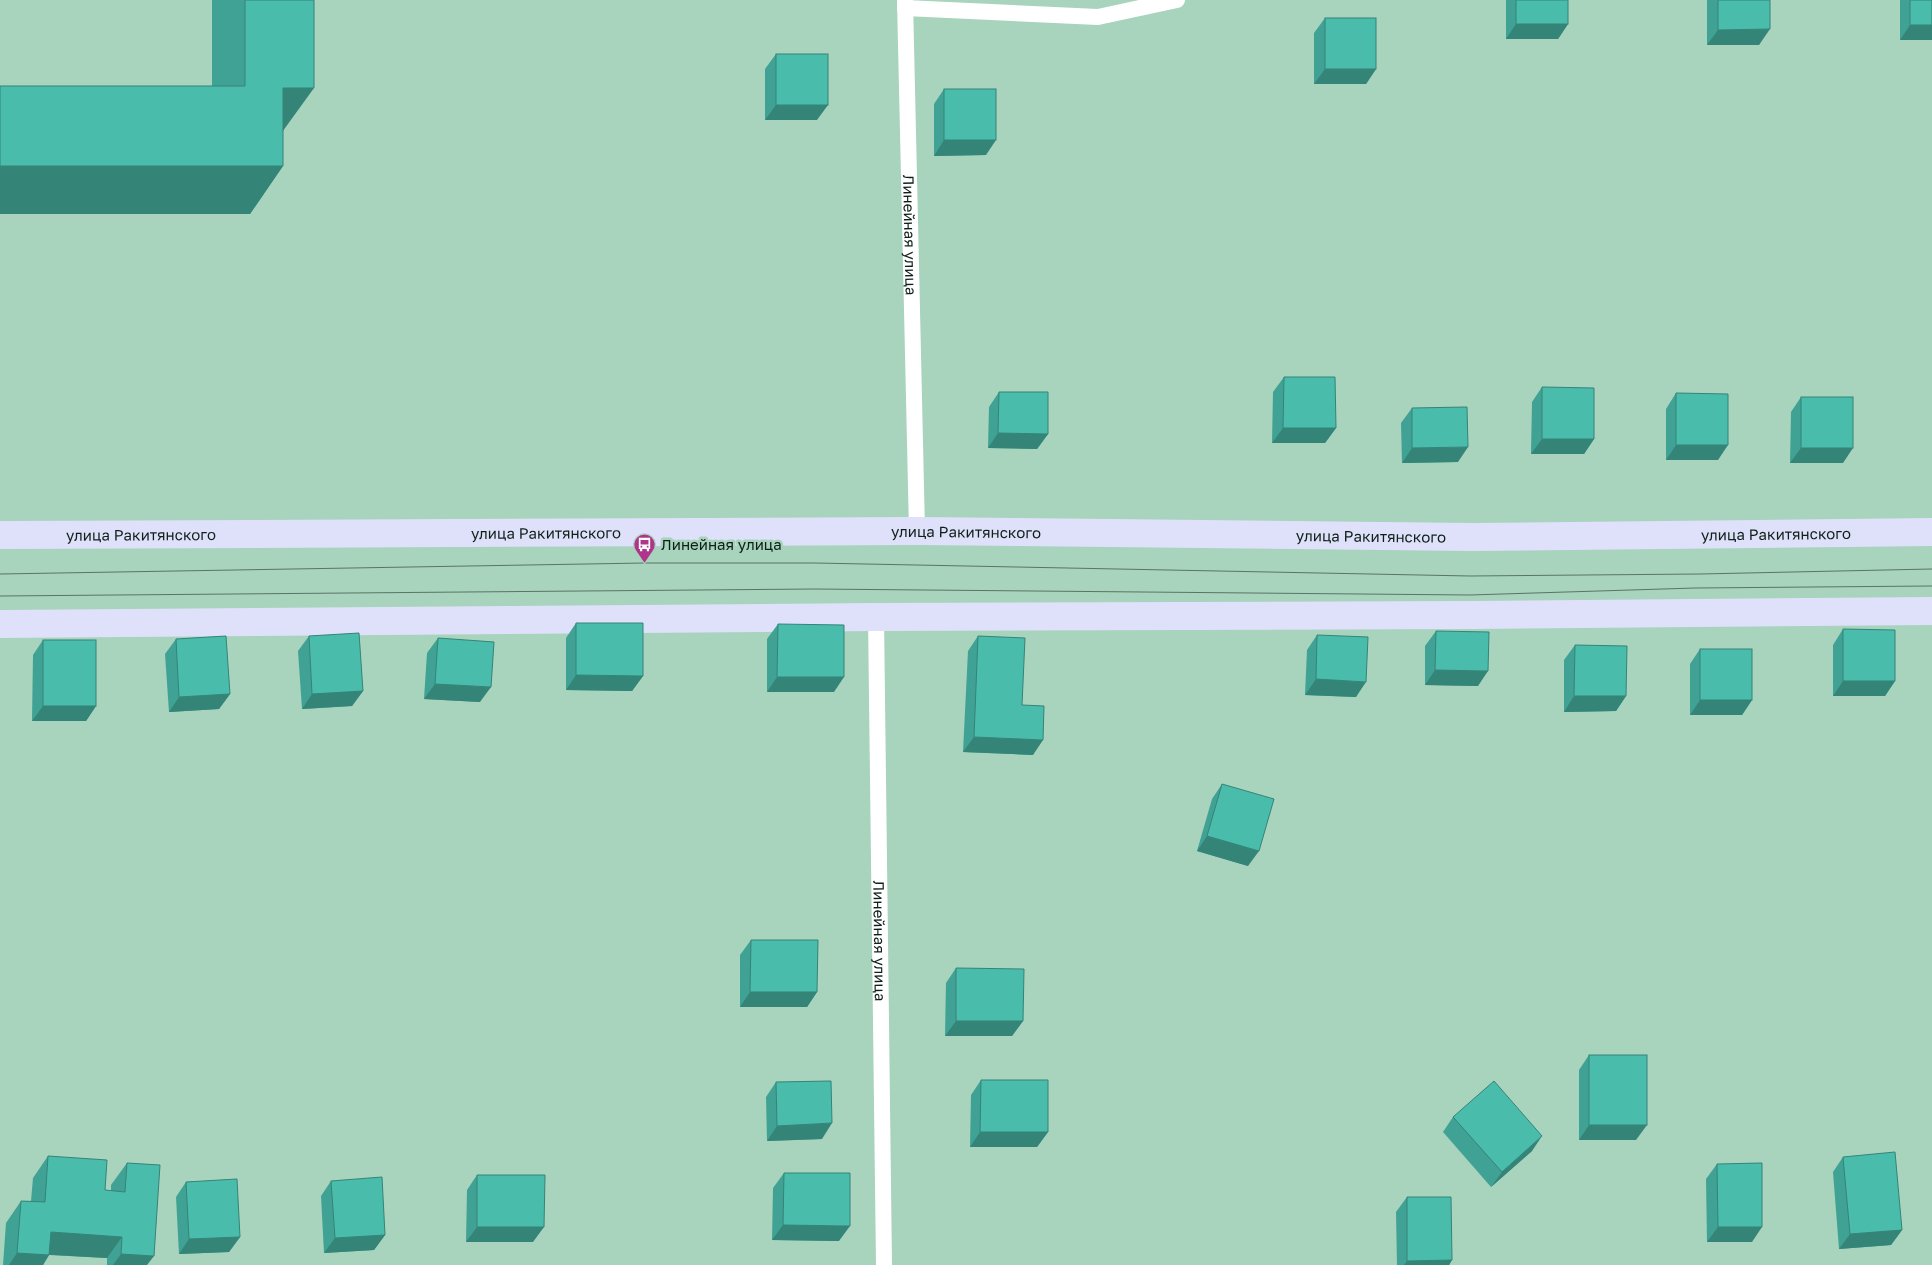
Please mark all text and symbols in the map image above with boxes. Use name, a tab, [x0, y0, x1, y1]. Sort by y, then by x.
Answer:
street label: Линейная улица	[900, 174, 921, 296]
street label: улица Ракитянского	[891, 522, 1041, 541]
street label: улица Ракитянского	[471, 523, 621, 542]
street label: улица Ракитянского	[1701, 524, 1851, 544]
street label: улица Ракитянского	[66, 525, 216, 544]
street label: улица Ракитянского	[1296, 526, 1446, 546]
bus stop icon: Линейная улица	[633, 532, 657, 563]
place label: Линейная улица	[661, 535, 782, 553]
street label: Линейная улица	[870, 880, 890, 1002]

